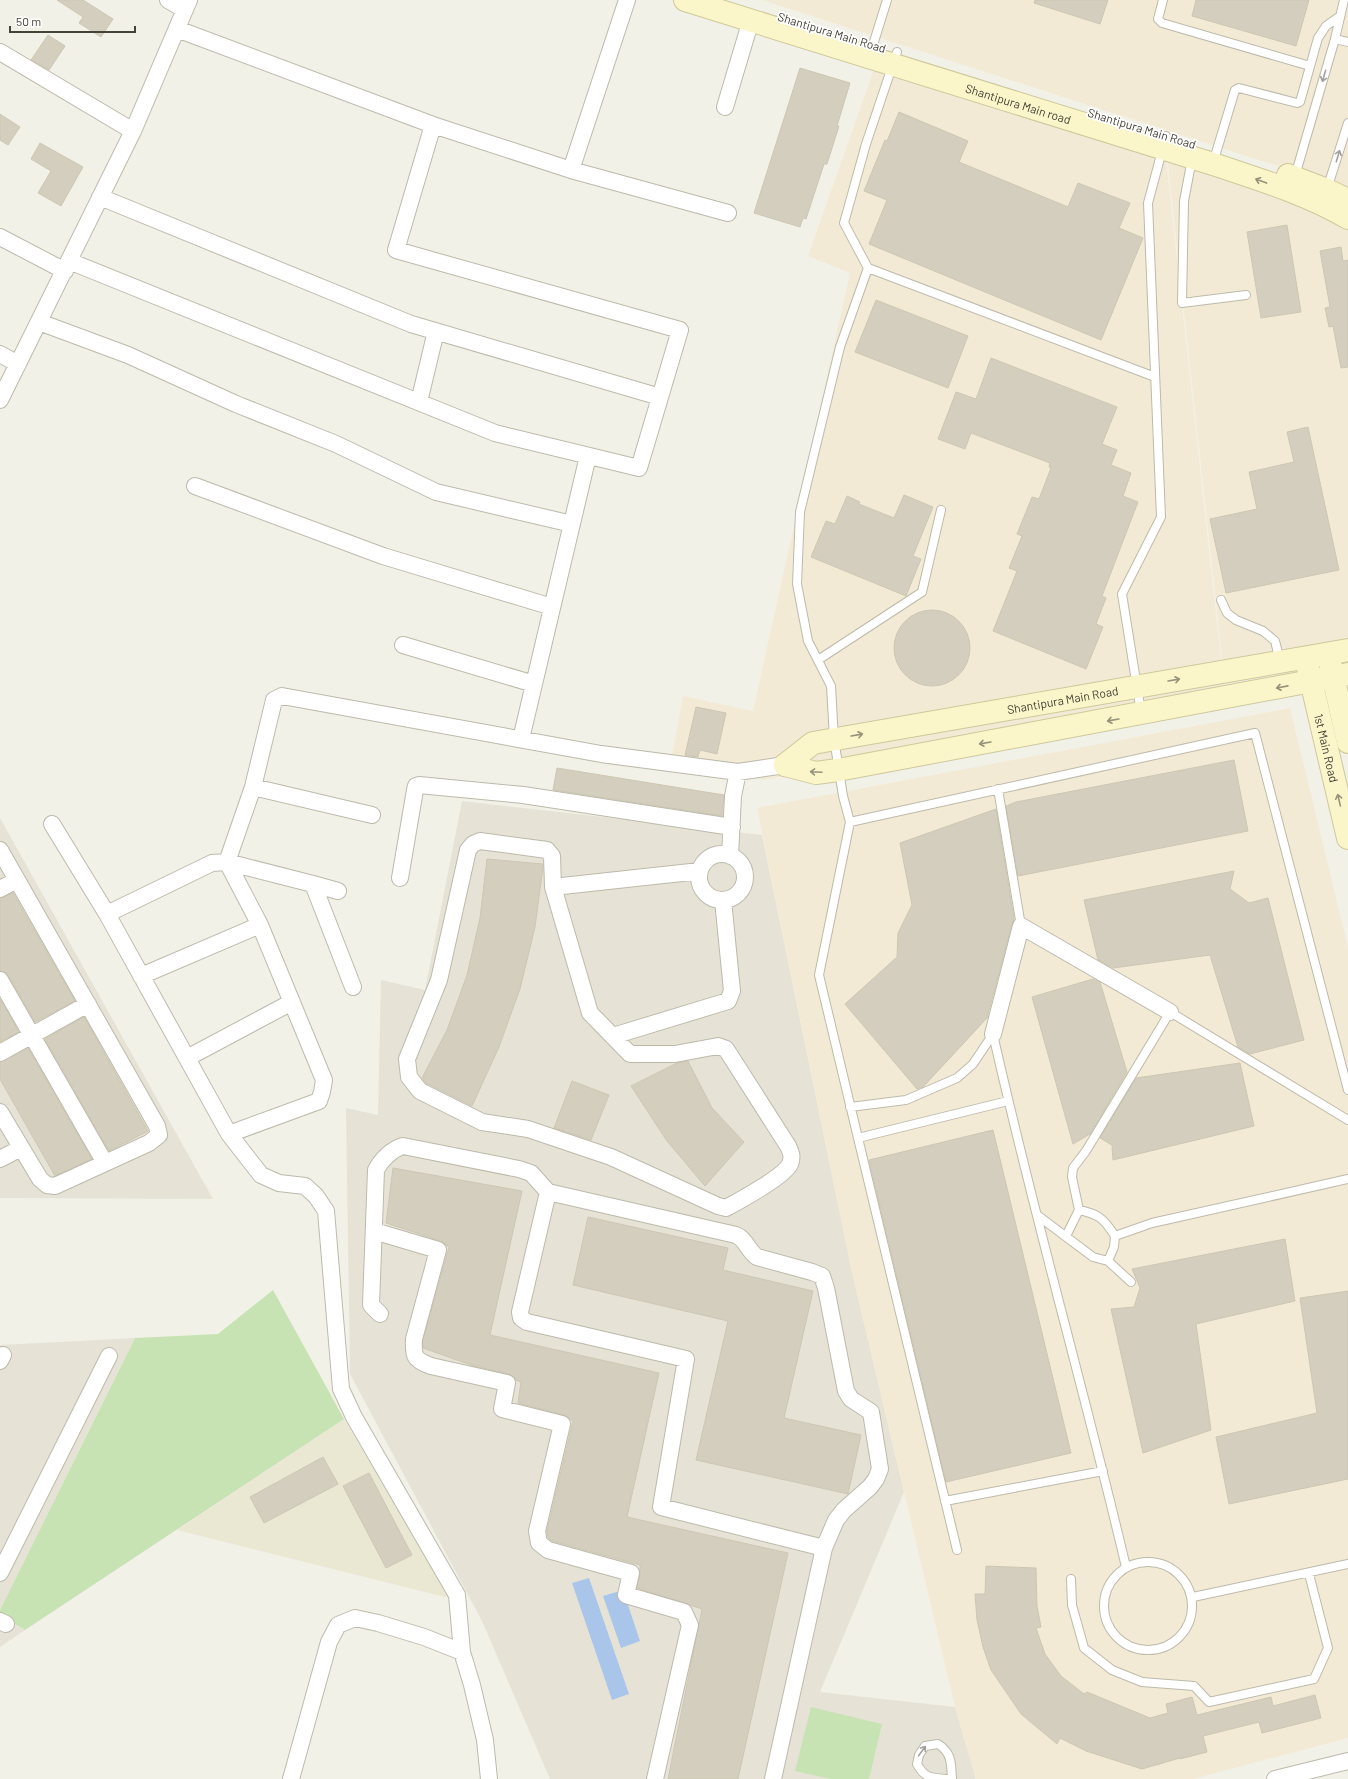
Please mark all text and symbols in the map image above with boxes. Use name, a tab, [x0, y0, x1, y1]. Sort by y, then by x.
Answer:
scale bar	[10, 8, 135, 34]
street label: Shantipura Main Road	[776, 9, 888, 55]
text: 50 m	[16, 14, 41, 28]
one-way arrow	[1320, 69, 1327, 82]
street label: Shantipura Main road	[964, 81, 1073, 126]
street label: Shantipura Main Road	[1086, 105, 1198, 151]
one-way arrow	[1335, 150, 1342, 163]
one-way arrow	[1254, 177, 1267, 184]
one-way arrow	[1167, 676, 1180, 684]
street label: Shantipura Main Road	[1006, 683, 1119, 716]
one-way arrow	[1276, 683, 1289, 691]
street label: 1st Main Road	[1312, 712, 1342, 783]
one-way arrow	[1107, 716, 1120, 724]
one-way arrow	[851, 731, 864, 739]
one-way arrow	[979, 739, 992, 747]
one-way arrow	[810, 768, 823, 776]
one-way arrow	[1335, 794, 1342, 807]
one-way arrow	[918, 1746, 926, 1757]

